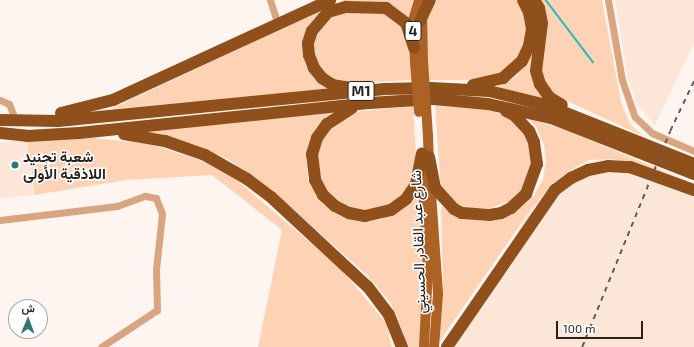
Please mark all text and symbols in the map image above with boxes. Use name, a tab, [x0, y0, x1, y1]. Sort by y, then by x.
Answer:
road number: 4	[404, 19, 422, 43]
road number: M1	[347, 79, 375, 103]
place label: شعبة تجنيد اللاذقية الأولى	[23, 147, 106, 182]
marker: شعبة تجنيد اللاذقية الأولى	[10, 160, 20, 170]
street label: شارع عبد القادر الحسيني	[406, 170, 430, 314]
north arrow	[8, 299, 48, 339]
text: ش	[21, 301, 35, 314]
scale bar	[558, 313, 645, 339]
text: 100 m	[563, 321, 595, 335]

